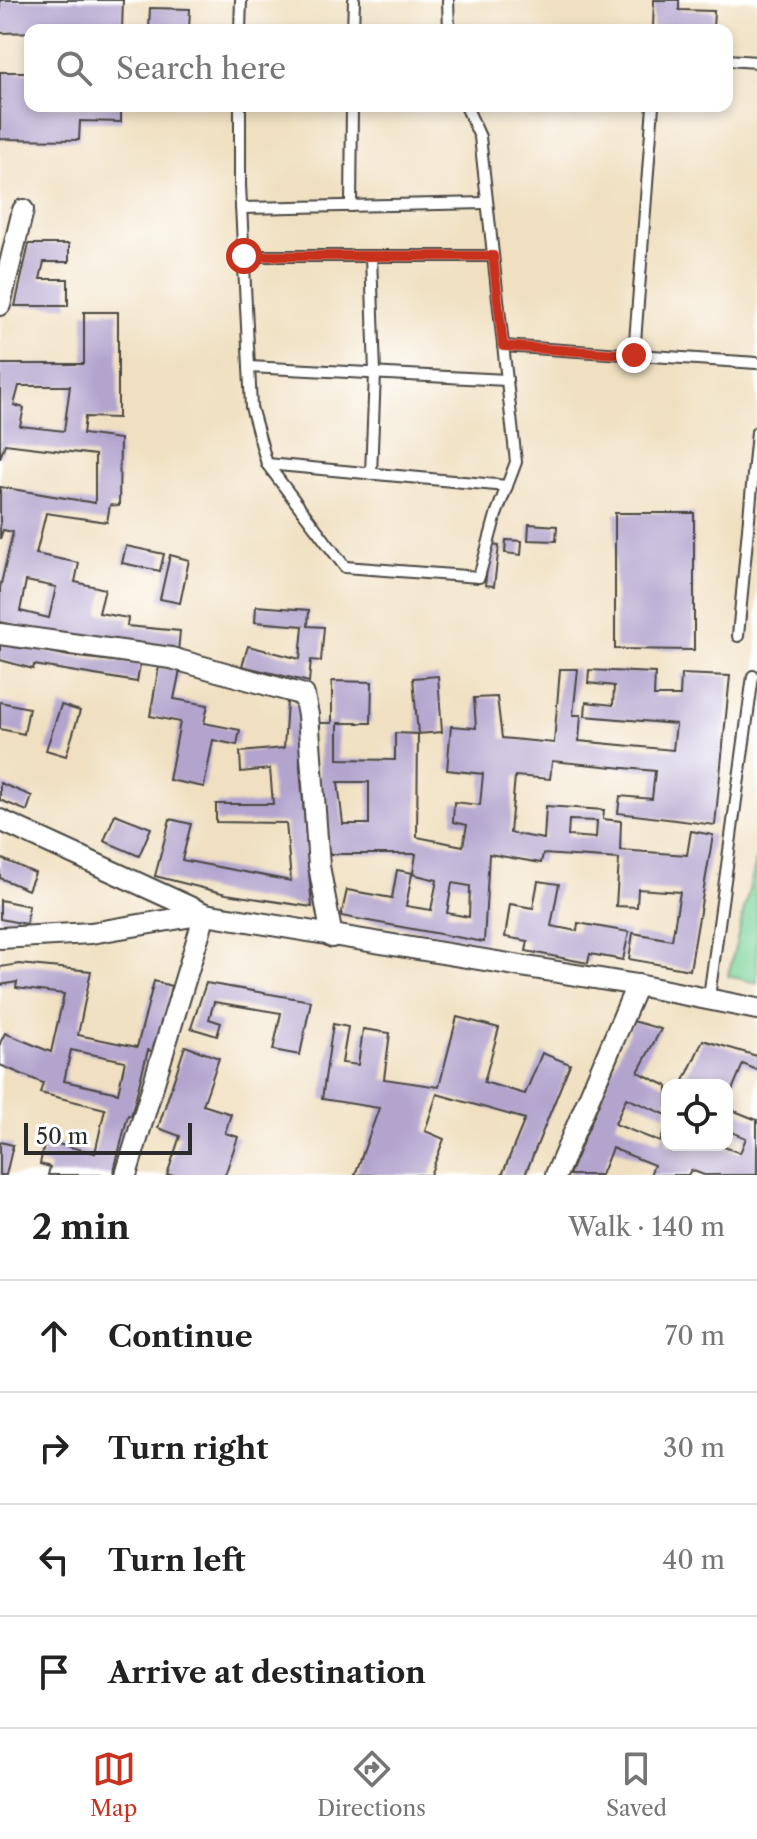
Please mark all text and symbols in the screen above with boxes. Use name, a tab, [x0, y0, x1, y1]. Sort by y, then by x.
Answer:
search box	[24, 24, 733, 112]
icon: search	[52, 46, 96, 90]
text: Search here	[116, 50, 286, 87]
route start	[226, 238, 262, 274]
route end	[616, 337, 652, 373]
map controls	[661, 1079, 733, 1151]
button: locate	[661, 1079, 733, 1151]
scale bar	[24, 1119, 192, 1155]
text: 50 m	[36, 1123, 88, 1150]
text: 2 min	[32, 1206, 130, 1248]
text: Walk · 140 m	[568, 1211, 725, 1243]
icon: ahead	[32, 1314, 76, 1358]
text: Continue	[108, 1318, 253, 1355]
text: 70 m	[665, 1320, 725, 1352]
icon: right	[32, 1426, 76, 1470]
text: Turn right	[108, 1430, 268, 1467]
text: 30 m	[663, 1432, 725, 1464]
icon: left	[32, 1538, 76, 1582]
text: Turn left	[108, 1542, 245, 1579]
text: 40 m	[662, 1544, 725, 1576]
icon: arrive	[32, 1650, 76, 1694]
text: Arrive at destination	[108, 1654, 426, 1691]
tab: Map	[90, 1747, 137, 1822]
tab: Directions	[317, 1747, 426, 1822]
tab: Saved	[606, 1747, 667, 1822]

